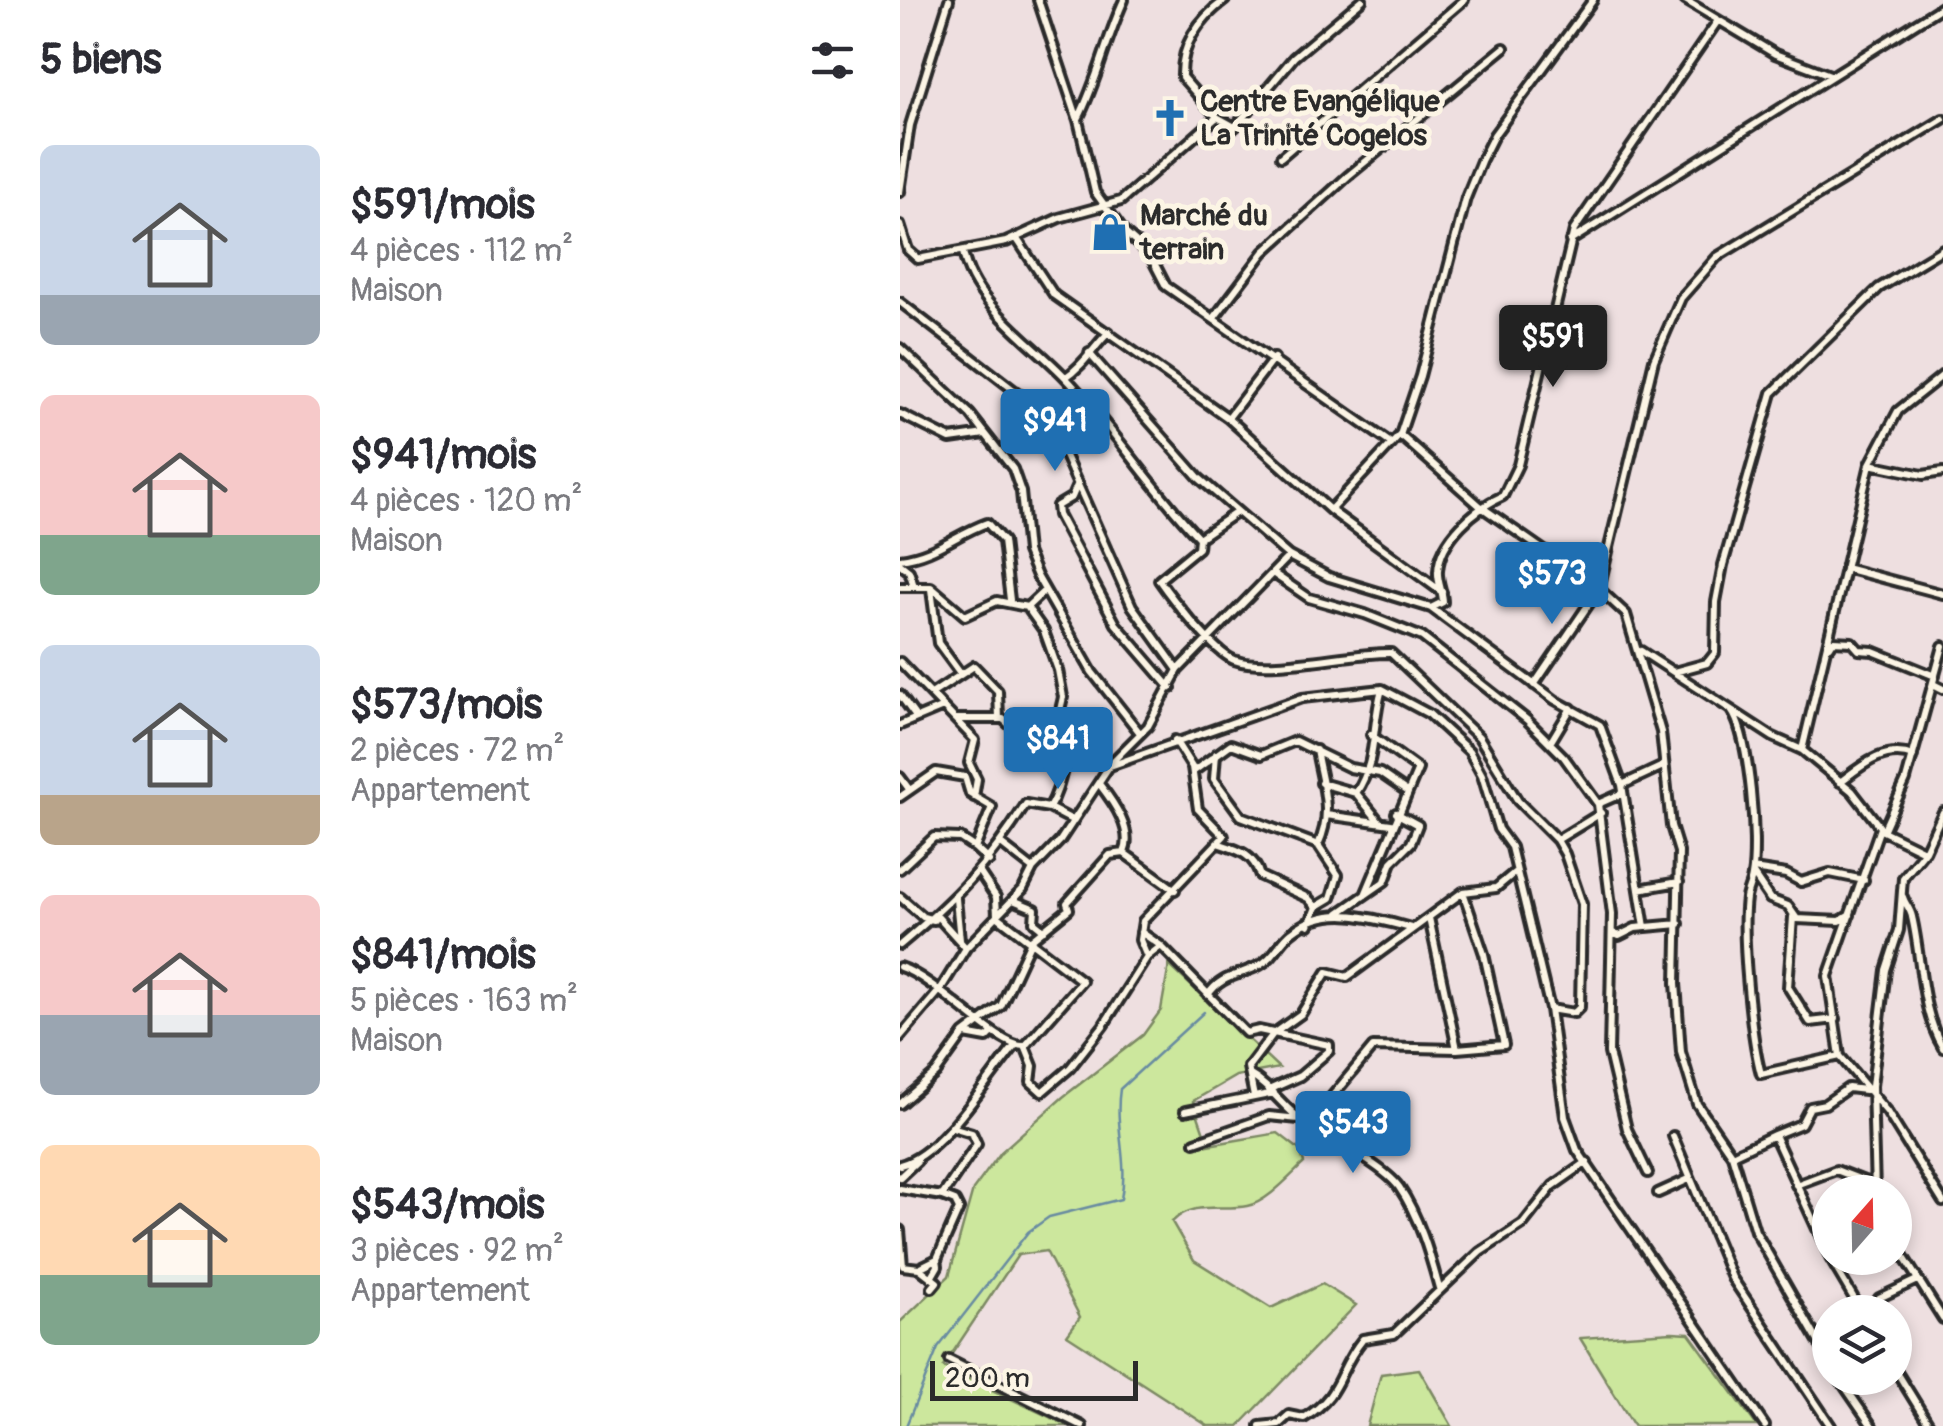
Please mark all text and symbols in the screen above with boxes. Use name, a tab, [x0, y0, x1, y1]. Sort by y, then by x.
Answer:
icon: filters	[805, 33, 860, 88]
text: 5 biens	[40, 34, 162, 86]
place label: Centre Evangélique La Trinité Cogelos	[1200, 83, 1441, 154]
church icon: Centre Evangélique La Trinité Cogelos	[1149, 97, 1191, 139]
text: $591/mois	[350, 179, 535, 231]
icon: home	[120, 185, 240, 305]
place label: Marché du terrain	[1138, 197, 1268, 268]
shop icon: Marché du terrain	[1089, 211, 1131, 253]
text: 4 pièces · 112 m²	[350, 231, 573, 271]
text: Maison	[350, 271, 443, 311]
pin: $591	[1494, 305, 1612, 390]
text: $591	[1521, 317, 1585, 357]
pin: $941	[996, 389, 1114, 474]
text: $941	[1023, 401, 1087, 441]
text: $941/mois	[350, 429, 536, 481]
icon: home	[120, 435, 240, 555]
text: 4 pièces · 120 m²	[350, 481, 582, 521]
text: Maison	[350, 521, 443, 561]
pin: $573	[1493, 542, 1611, 627]
text: $573	[1517, 554, 1587, 594]
text: $573/mois	[350, 679, 542, 731]
icon: home	[120, 685, 240, 805]
pin: $841	[999, 707, 1117, 792]
text: $841	[1026, 719, 1090, 759]
text: 2 pièces · 72 m²	[350, 731, 564, 771]
text: Appartement	[350, 771, 530, 811]
text: $841/mois	[350, 929, 536, 981]
icon: home	[120, 935, 240, 1055]
text: 5 pièces · 163 m²	[350, 981, 578, 1021]
text: Maison	[350, 1021, 443, 1061]
pin: $543	[1294, 1091, 1412, 1176]
text: $543	[1317, 1103, 1389, 1143]
north arrow	[1812, 1175, 1912, 1275]
map controls	[1812, 1175, 1912, 1395]
text: $543/mois	[350, 1179, 545, 1231]
icon: home	[120, 1185, 240, 1305]
text: 3 pièces · 92 m²	[350, 1231, 564, 1271]
text: Appartement	[350, 1271, 530, 1311]
button: layers	[1812, 1295, 1912, 1395]
scale bar	[930, 1356, 1138, 1400]
text: 200 m	[945, 1361, 1030, 1396]

